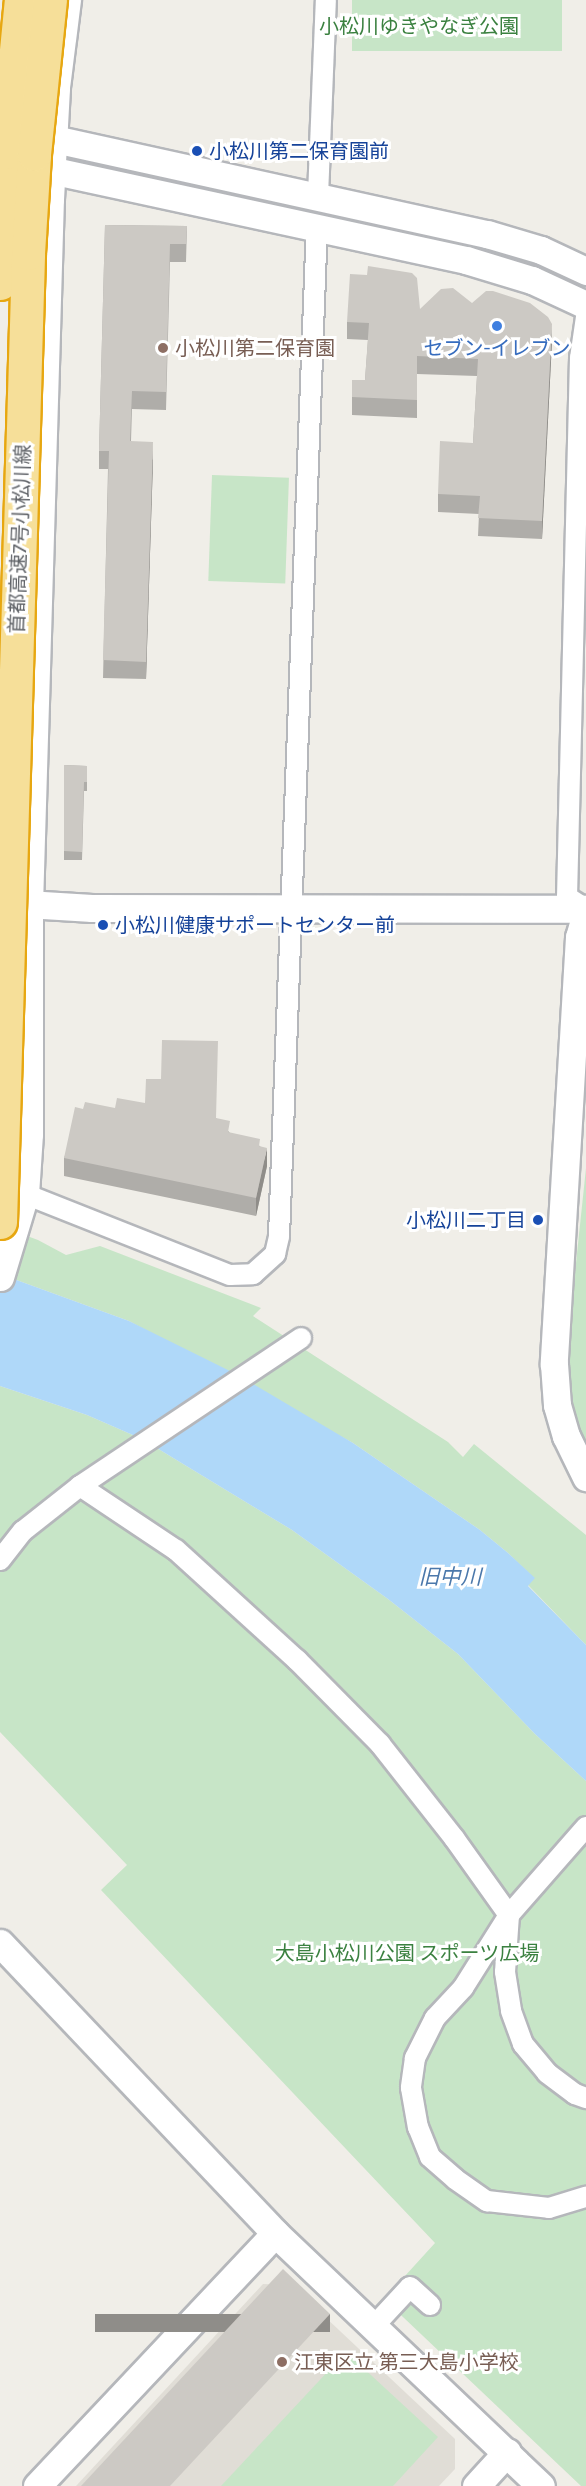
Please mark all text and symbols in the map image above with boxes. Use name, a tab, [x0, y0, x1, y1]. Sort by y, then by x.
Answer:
park label: 小松川ゆきやなぎ公園	[319, 14, 519, 38]
place label: 小松川第二保育園前	[209, 139, 389, 163]
marker: 小松川第二保育園前	[190, 144, 204, 158]
marker: セブン-イレブン	[490, 319, 504, 333]
place label: 小松川第二保育園	[175, 336, 335, 360]
place label: セブン-イレブン	[424, 336, 570, 360]
marker: 小松川第二保育園	[156, 341, 170, 355]
street label: 首都高速7号小松川線	[5, 444, 35, 634]
place label: 小松川健康サポートセンター前	[115, 913, 395, 937]
marker: 小松川健康サポートセンター前	[96, 918, 110, 932]
place label: 小松川二丁目	[406, 1208, 526, 1232]
marker: 小松川二丁目	[531, 1213, 545, 1227]
water label: 旧中川	[419, 1564, 481, 1590]
park label: 大島小松川公園 スポーツ広場	[275, 1941, 539, 1965]
place label: 江東区立 第三大島小学校	[294, 2350, 519, 2374]
marker: 江東区立 第三大島小学校	[275, 2355, 289, 2369]

